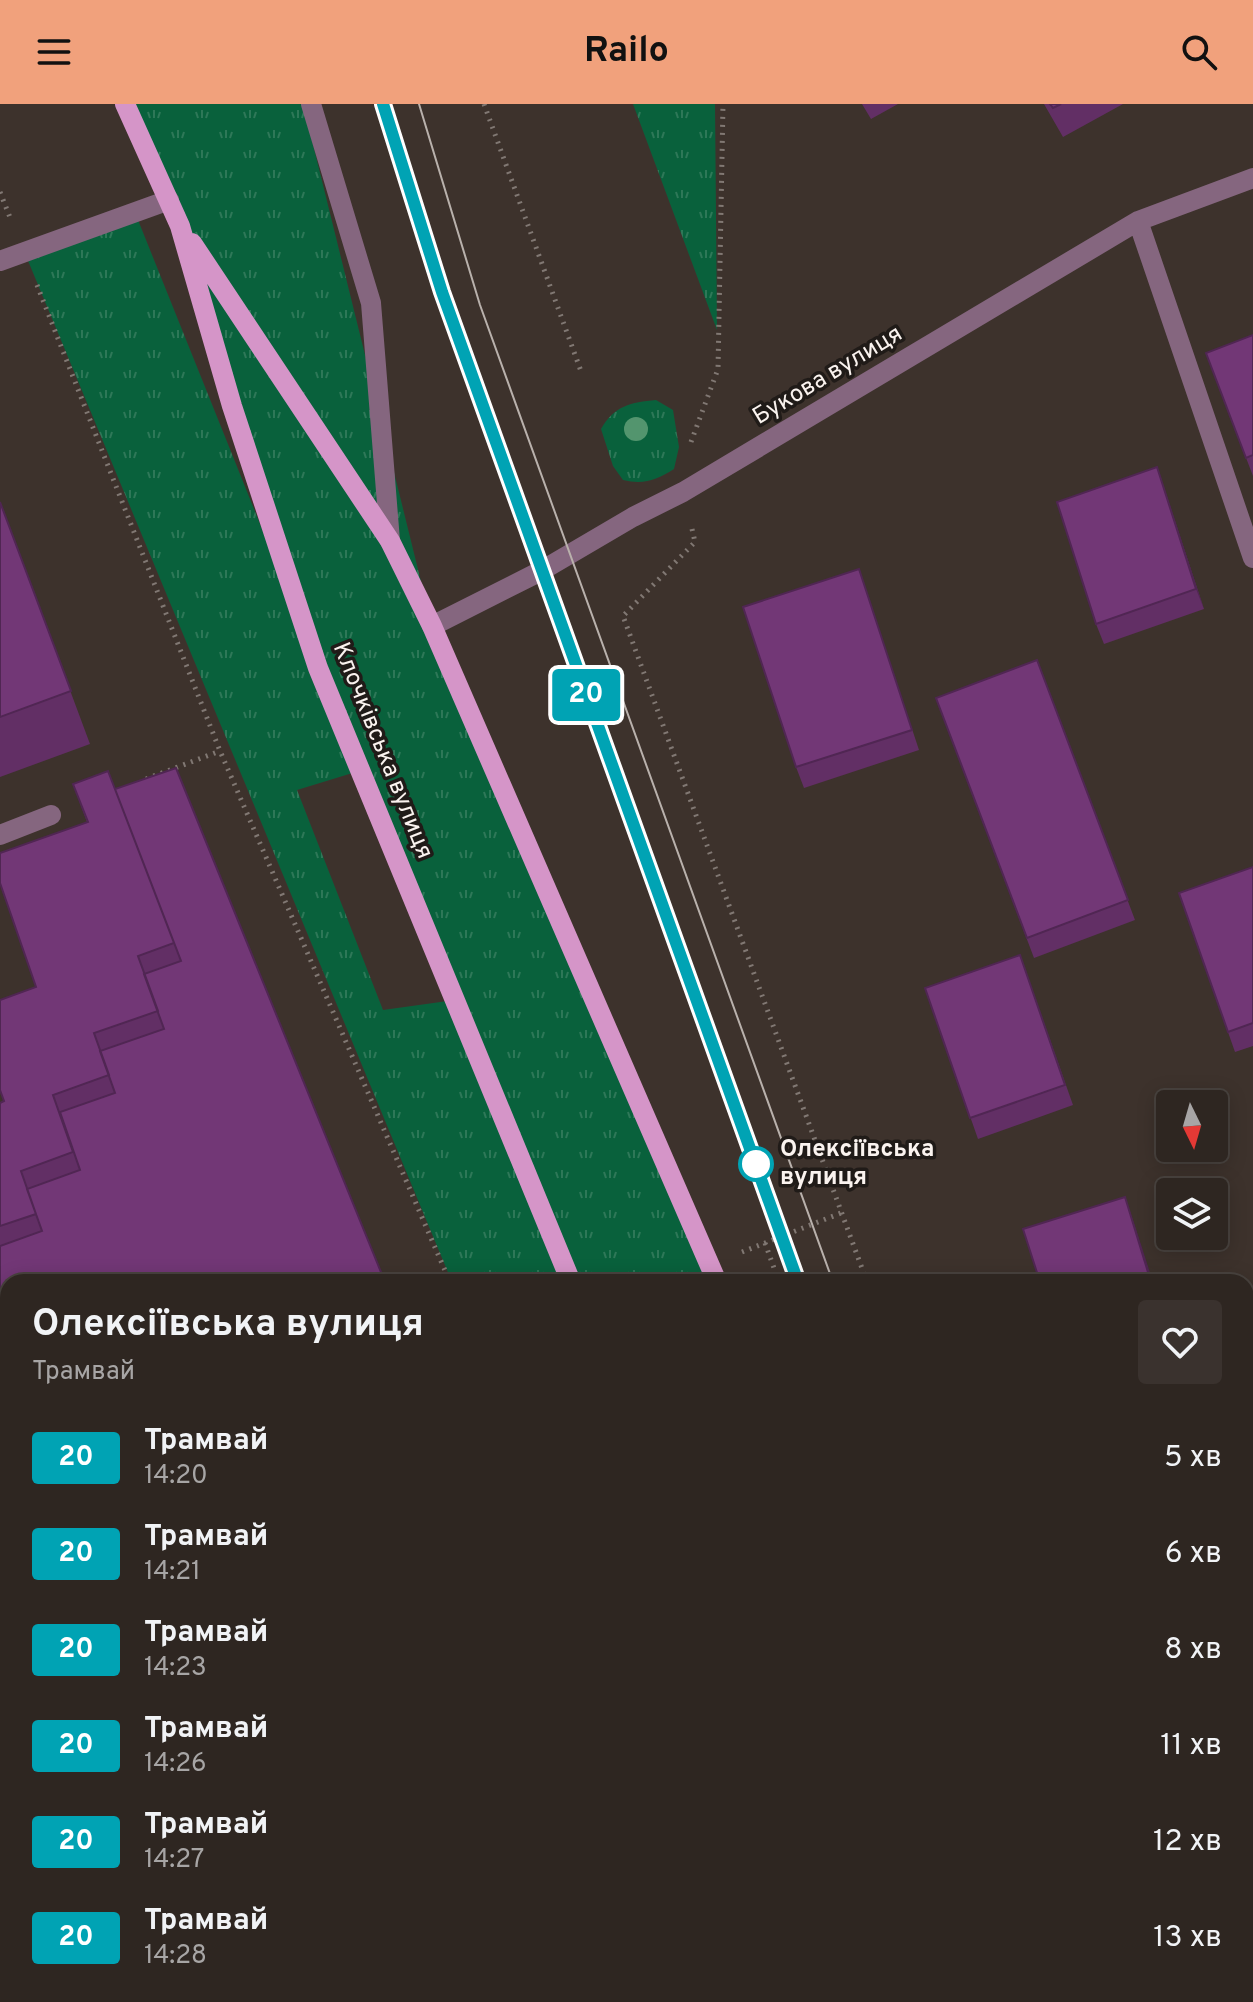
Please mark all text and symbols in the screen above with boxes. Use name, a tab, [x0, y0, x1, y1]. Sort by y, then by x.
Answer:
text: Railo	[584, 29, 669, 75]
icon: menu	[32, 30, 76, 74]
icon: search	[1177, 30, 1221, 74]
street label: Букова вулиця	[748, 320, 908, 432]
street label: Клочківська вулиця	[325, 638, 439, 864]
line badge: 20	[550, 669, 622, 721]
text: 20	[568, 677, 604, 713]
north arrow	[1156, 1090, 1228, 1162]
map controls	[1156, 1090, 1228, 1250]
place label: Олексіївська вулиця	[780, 1135, 934, 1193]
marker: Олексіївська вулиця	[739, 1147, 773, 1181]
button: layers	[1156, 1178, 1228, 1250]
button: heart	[1138, 1300, 1222, 1384]
text: Олексіївська вулиця	[32, 1301, 424, 1350]
text: Трамвай	[32, 1356, 135, 1389]
text: Трамвай	[144, 1423, 268, 1460]
text: 20	[58, 1440, 94, 1476]
text: 5 хв	[1164, 1440, 1222, 1477]
text: 14:20	[144, 1460, 208, 1493]
text: Трамвай	[144, 1519, 268, 1556]
text: 20	[58, 1536, 94, 1572]
text: 6 хв	[1165, 1536, 1222, 1573]
text: 14:21	[144, 1556, 201, 1589]
text: Трамвай	[144, 1615, 268, 1652]
text: 20	[58, 1632, 94, 1668]
text: 8 хв	[1164, 1632, 1222, 1669]
text: 14:23	[144, 1652, 207, 1685]
text: Трамвай	[144, 1711, 268, 1748]
text: 20	[58, 1728, 94, 1764]
text: 11 хв	[1160, 1728, 1222, 1765]
text: 14:26	[144, 1748, 207, 1781]
text: Трамвай	[144, 1807, 268, 1844]
text: 20	[58, 1824, 94, 1860]
text: 12 хв	[1153, 1824, 1222, 1861]
text: 14:27	[144, 1844, 204, 1877]
text: Трамвай	[144, 1903, 268, 1940]
text: 20	[58, 1920, 94, 1956]
text: 13 хв	[1153, 1920, 1222, 1957]
text: 14:28	[144, 1940, 207, 1973]

